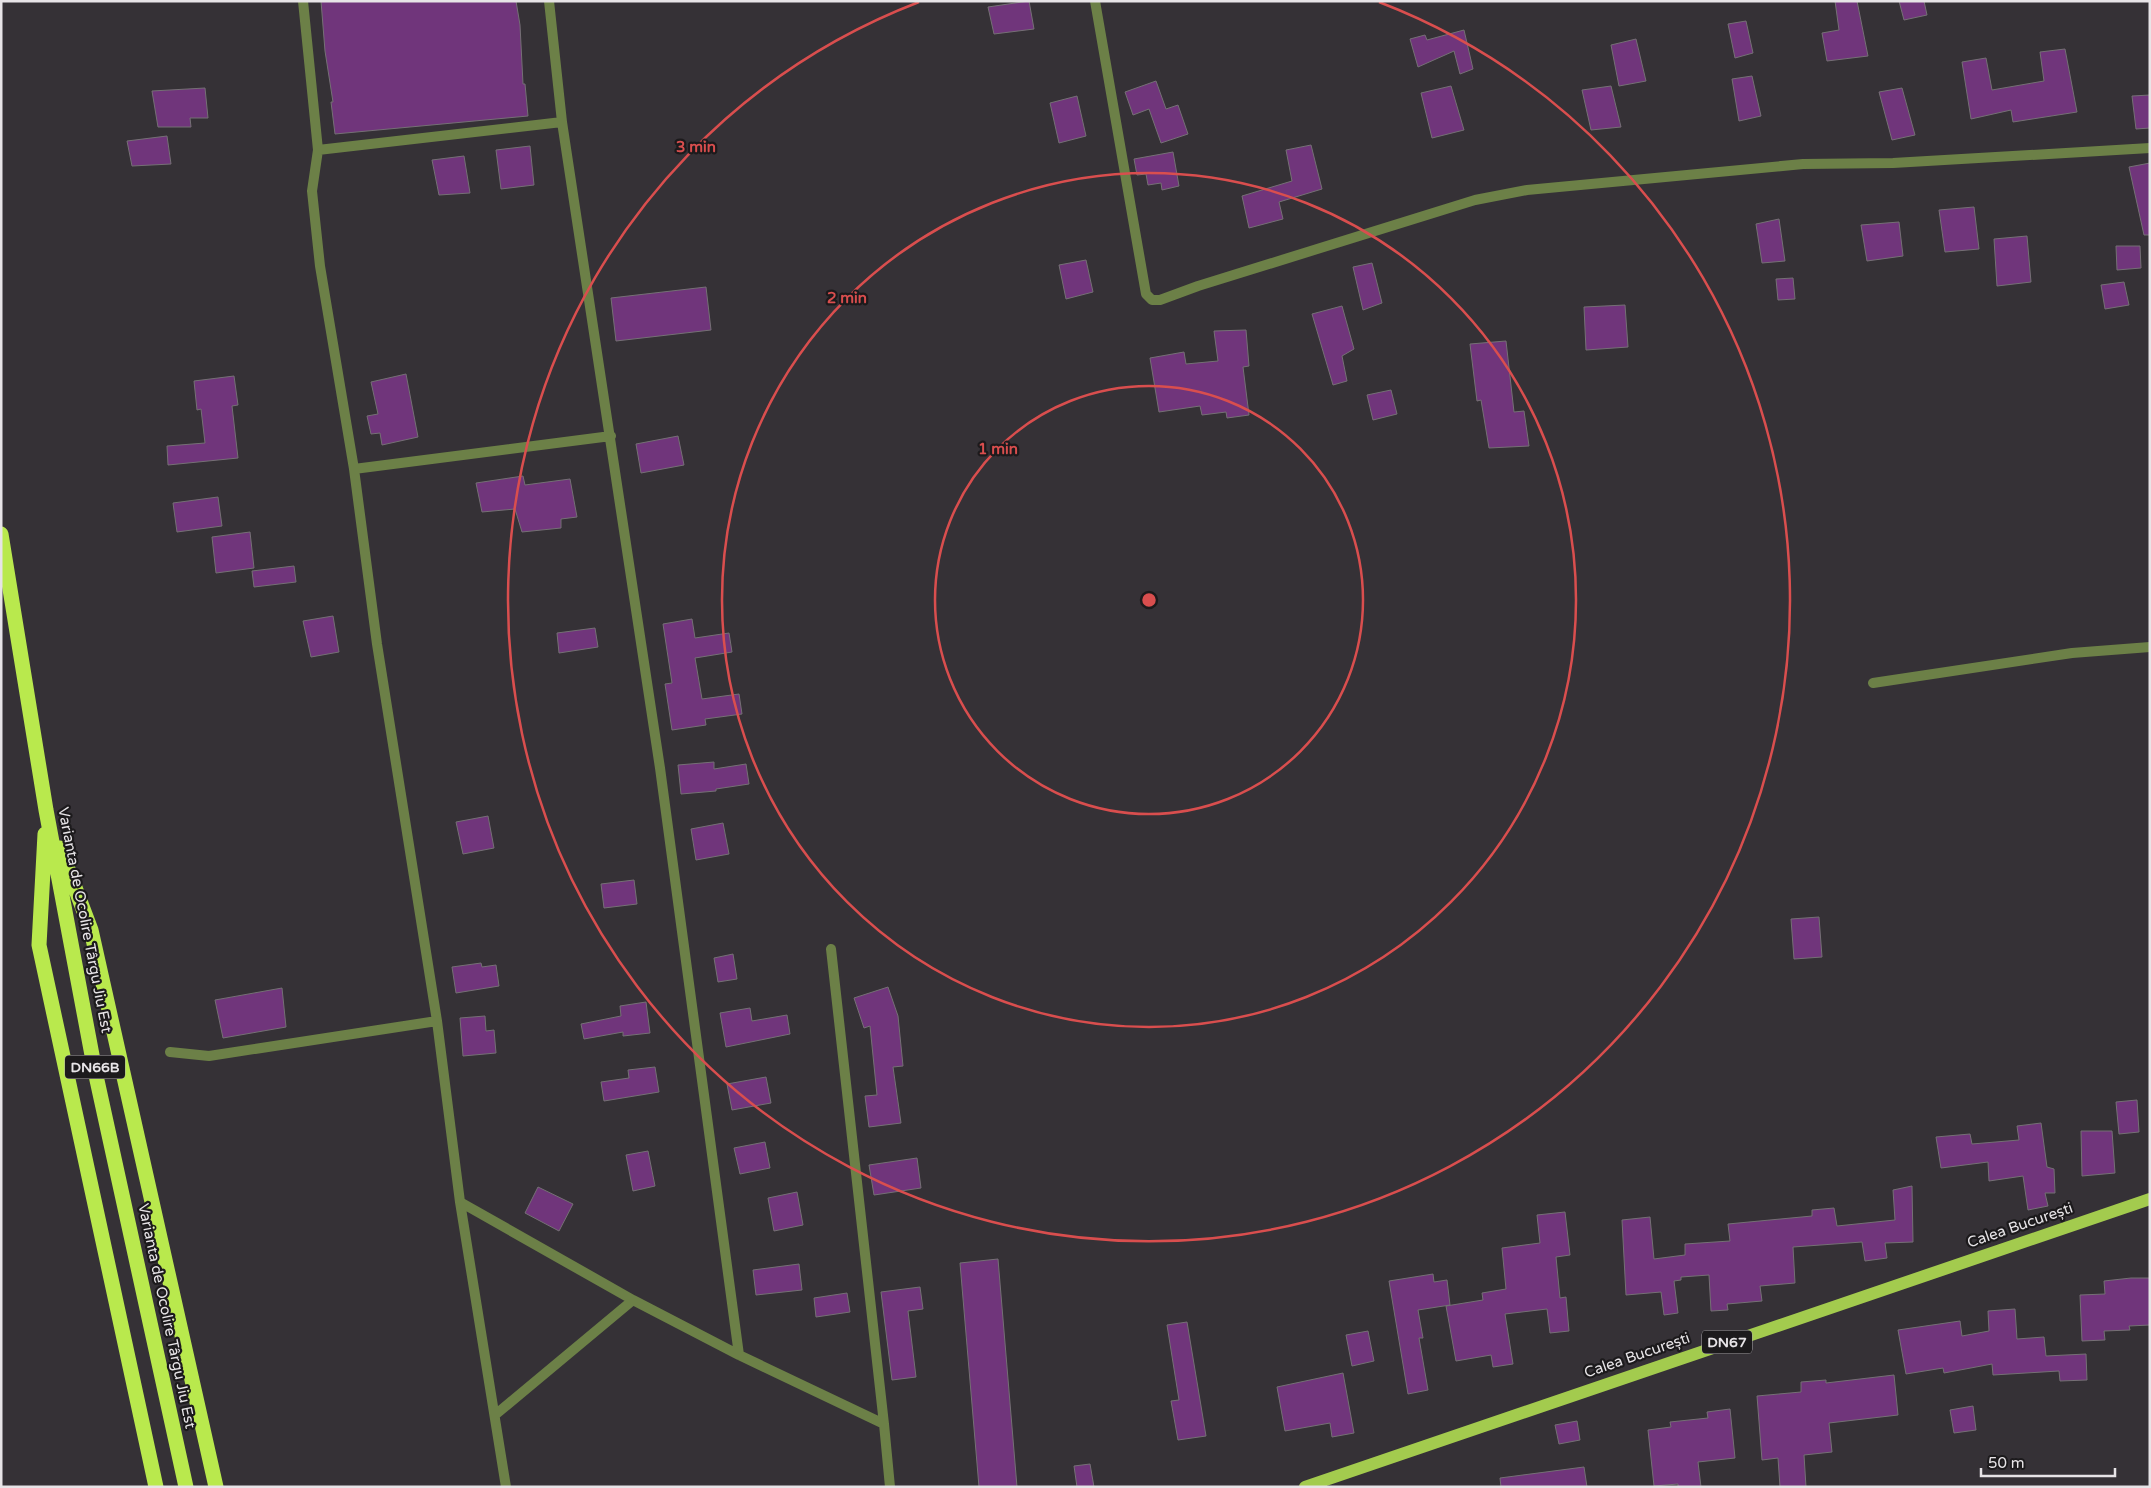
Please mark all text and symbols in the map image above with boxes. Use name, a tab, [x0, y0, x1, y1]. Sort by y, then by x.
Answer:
text: 3 min	[676, 138, 716, 156]
text: 2 min	[827, 289, 867, 307]
text: 1 min	[978, 440, 1018, 458]
centre of rings	[1140, 591, 1158, 609]
street label: Varianta de Ocolire Târgu Jiu Est	[54, 806, 116, 1035]
road number: DN66B	[65, 1056, 125, 1078]
street label: Calea București	[1965, 1198, 2075, 1252]
street label: Varianta de Ocolire Târgu Jiu Est	[134, 1202, 200, 1430]
street label: Calea București	[1582, 1328, 1692, 1382]
road number: DN67	[1702, 1330, 1752, 1354]
scale bar	[1981, 1446, 2115, 1478]
text: 50 m	[1988, 1454, 2025, 1472]

